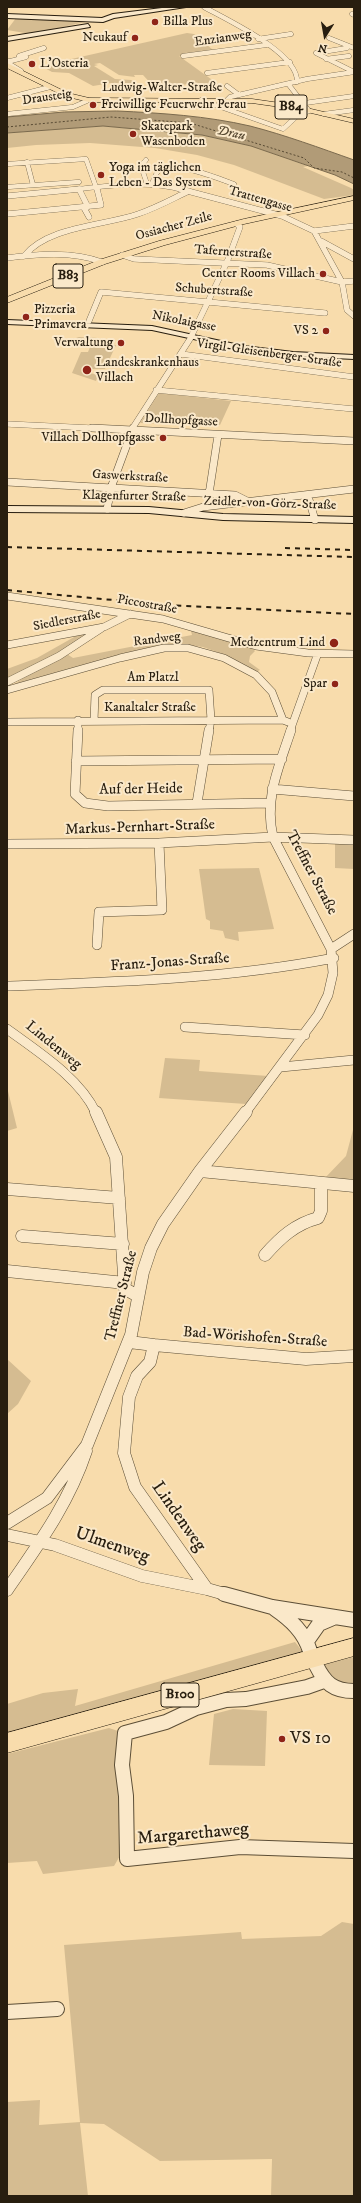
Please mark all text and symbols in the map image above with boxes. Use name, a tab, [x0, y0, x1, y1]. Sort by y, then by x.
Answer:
place label: Billa Plus	[163, 14, 213, 30]
north arrow	[305, 16, 345, 56]
marker: Billa Plus	[150, 17, 160, 27]
street label: Enzianweg	[194, 27, 252, 51]
place label: Neukauf	[83, 30, 127, 46]
marker: Neukauf	[130, 33, 140, 43]
text: N	[317, 40, 328, 56]
place label: L'Osteria	[40, 56, 88, 72]
marker: L'Osteria	[27, 59, 37, 69]
street label: Ludwig-Walter-Straße	[102, 80, 222, 96]
street label: Drausteig	[21, 87, 73, 109]
road number: B84	[275, 95, 307, 119]
place label: Freiwillige Feuerwehr Perau	[101, 97, 246, 113]
marker: Freiwillige Feuerwehr Perau	[88, 100, 98, 110]
place label: Skatepark Wasenboden	[141, 119, 205, 150]
water label: Drau	[216, 123, 246, 145]
marker: Skatepark Wasenboden	[128, 129, 138, 139]
place label: Yoga im täglichen Leben - Das System	[109, 160, 212, 191]
marker: Yoga im täglichen Leben - Das System	[96, 170, 106, 180]
street label: Trattengasse	[226, 184, 294, 216]
street label: Ossiacher Zeile	[134, 209, 214, 245]
street label: Tafernerstraße	[194, 243, 272, 263]
road number: B83	[53, 264, 83, 288]
place label: Center Rooms Villach	[202, 266, 315, 282]
marker: Center Rooms Villach	[318, 269, 328, 279]
street label: Schubertstraße	[175, 280, 253, 302]
place label: Pizzeria Primavera	[34, 302, 86, 333]
street label: Nikolaigasse	[151, 308, 217, 336]
marker: Pizzeria Primavera	[21, 312, 31, 322]
place label: VS 2	[294, 323, 318, 339]
marker: VS 2	[321, 326, 331, 336]
place label: Verwaltung	[54, 335, 113, 351]
street label: Virgil-Gleisenberger-Straße	[196, 336, 342, 372]
marker: Verwaltung	[116, 338, 126, 348]
place label: Landeskrankenhaus Villach	[96, 355, 199, 386]
marker: Landeskrankenhaus Villach	[81, 364, 93, 376]
street label: Dollhopfgasse	[144, 411, 218, 431]
place label: Villach Dollhopfgasse	[42, 430, 155, 446]
marker: Villach Dollhopfgasse	[158, 433, 168, 443]
street label: Gaswerkstraße	[92, 467, 168, 487]
street label: Klagenfurter Straße	[82, 488, 186, 506]
street label: Zeidler-von-Görz-Straße	[203, 494, 337, 514]
street label: Piccostraße	[116, 592, 178, 618]
street label: Siedlerstraße	[32, 607, 102, 635]
street label: Randweg	[133, 629, 181, 651]
place label: Medzentrum Lind	[230, 635, 325, 651]
marker: Medzentrum Lind	[328, 637, 340, 649]
street label: Am Platzl	[127, 670, 179, 686]
place label: Spar	[303, 676, 327, 692]
marker: Spar	[330, 679, 340, 689]
street label: Kanaltaler Straße	[104, 700, 196, 716]
street label: Auf der Heide	[99, 780, 183, 800]
street label: Markus-Pernhart-Straße	[65, 816, 215, 840]
street label: Treffner Straße	[281, 828, 341, 918]
street label: Franz-Jonas-Straße	[110, 950, 230, 976]
street label: Lindenweg	[21, 1018, 85, 1074]
street label: Treffner Straße	[102, 1249, 142, 1343]
street label: Bad-Wörishofen-Straße	[182, 1324, 328, 1352]
street label: Lindenweg	[146, 1478, 210, 1556]
street label: Ulmenweg	[72, 1523, 152, 1569]
road number: B100	[161, 1683, 199, 1707]
place label: VS 10	[290, 1728, 331, 1750]
marker: VS 10	[277, 1734, 287, 1744]
street label: Margarethaweg	[136, 1819, 250, 1851]

